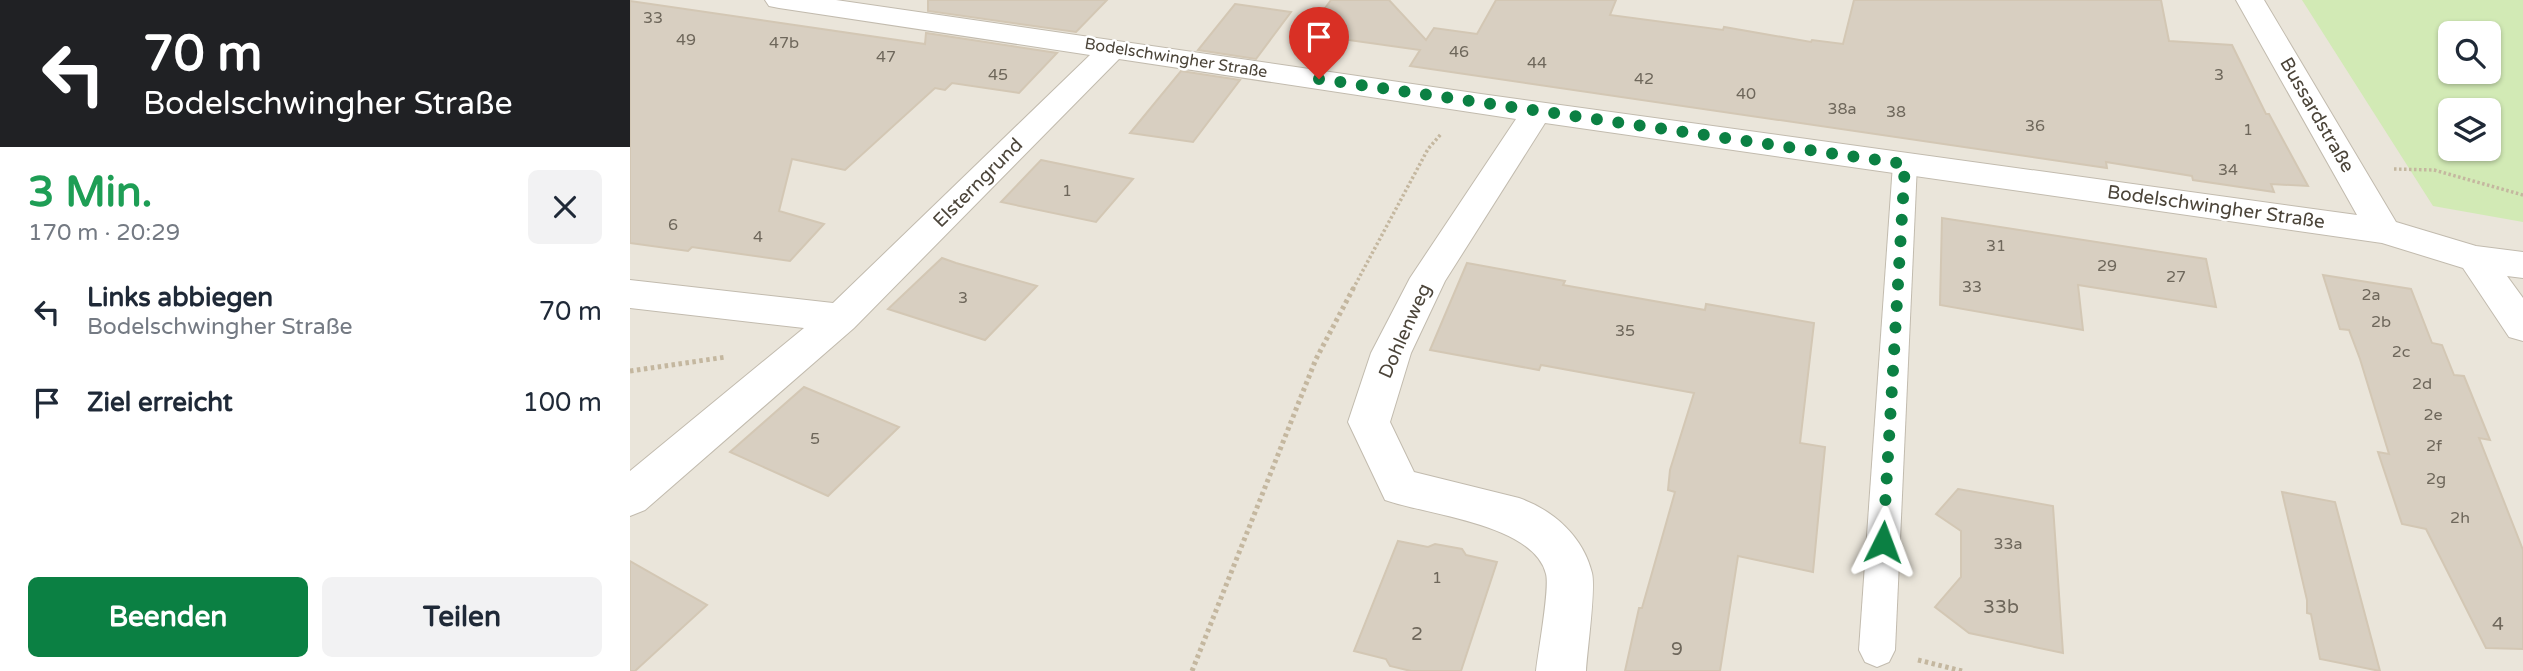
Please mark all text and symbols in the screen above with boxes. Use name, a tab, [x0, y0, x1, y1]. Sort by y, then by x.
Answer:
pin	[1289, 7, 1349, 79]
house number: 33	[643, 8, 663, 28]
icon: arrive	[1300, 18, 1338, 56]
map controls	[2438, 21, 2501, 161]
button: search	[2438, 21, 2501, 84]
text: 70 m	[143, 25, 262, 84]
icon: left	[28, 28, 119, 119]
house number: 49	[676, 30, 696, 50]
house number: 47b	[769, 33, 799, 53]
street label: Bodelschwingher Straße	[1083, 34, 1269, 82]
house number: 46	[1449, 42, 1469, 62]
house number: 47	[876, 47, 896, 67]
house number: 44	[1527, 53, 1547, 73]
street label: Bussardstraße	[2275, 54, 2359, 176]
house number: 45	[988, 65, 1008, 85]
house number: 3	[2214, 65, 2224, 85]
house number: 42	[1634, 69, 1654, 89]
house number: 40	[1736, 84, 1756, 104]
text: Bodelschwingher Straße	[143, 85, 513, 123]
button: layers	[2438, 98, 2501, 161]
house number: 38a	[1827, 99, 1857, 119]
house number: 38	[1886, 102, 1906, 122]
house number: 36	[2025, 116, 2045, 136]
house number: 1	[2243, 120, 2253, 140]
street label: Elsterngrund	[929, 134, 1027, 232]
house number: 34	[2218, 160, 2238, 180]
text: 3 Min.	[28, 167, 152, 218]
button: close	[528, 170, 602, 244]
house number: 1	[1062, 181, 1072, 201]
street label: Bodelschwingher Straße	[2106, 181, 2326, 233]
house number: 6	[668, 215, 678, 235]
text: 170 m · 20:29	[28, 219, 180, 247]
house number: 4	[753, 227, 763, 247]
house number: 31	[1986, 236, 2006, 256]
house number: 29	[2097, 256, 2117, 276]
house number: 27	[2166, 267, 2186, 287]
house number: 33	[1962, 277, 1982, 297]
street label: Dohlenweg	[1374, 280, 1436, 382]
text: Links abbiegen	[87, 282, 273, 313]
house number: 2a	[2361, 285, 2381, 305]
house number: 3	[958, 288, 968, 308]
icon: left	[28, 293, 66, 331]
text: 70 m	[539, 296, 602, 327]
house number: 2b	[2371, 312, 2391, 332]
text: Bodelschwingher Straße	[87, 313, 353, 341]
house number: 35	[1615, 321, 1635, 341]
house number: 2c	[2392, 342, 2410, 362]
house number: 2d	[2412, 374, 2432, 394]
icon: arrive	[28, 384, 66, 422]
text: Ziel erreicht	[87, 387, 233, 418]
text: 100 m	[522, 387, 602, 418]
house number: 2e	[2423, 405, 2443, 425]
house number: 5	[810, 429, 820, 449]
house number: 2f	[2426, 436, 2443, 456]
house number: 2g	[2426, 469, 2446, 489]
position arrow	[1846, 505, 1920, 579]
house number: 2h	[2450, 508, 2470, 528]
house number: 33a	[1993, 534, 2023, 554]
house number: 1	[1432, 568, 1442, 588]
button: Beenden	[28, 577, 308, 657]
button: Teilen	[322, 577, 602, 657]
house number: 33b	[1983, 596, 2019, 618]
house number: 4	[2492, 613, 2504, 635]
house number: 2	[1411, 623, 1423, 645]
house number: 9	[1671, 638, 1683, 660]

